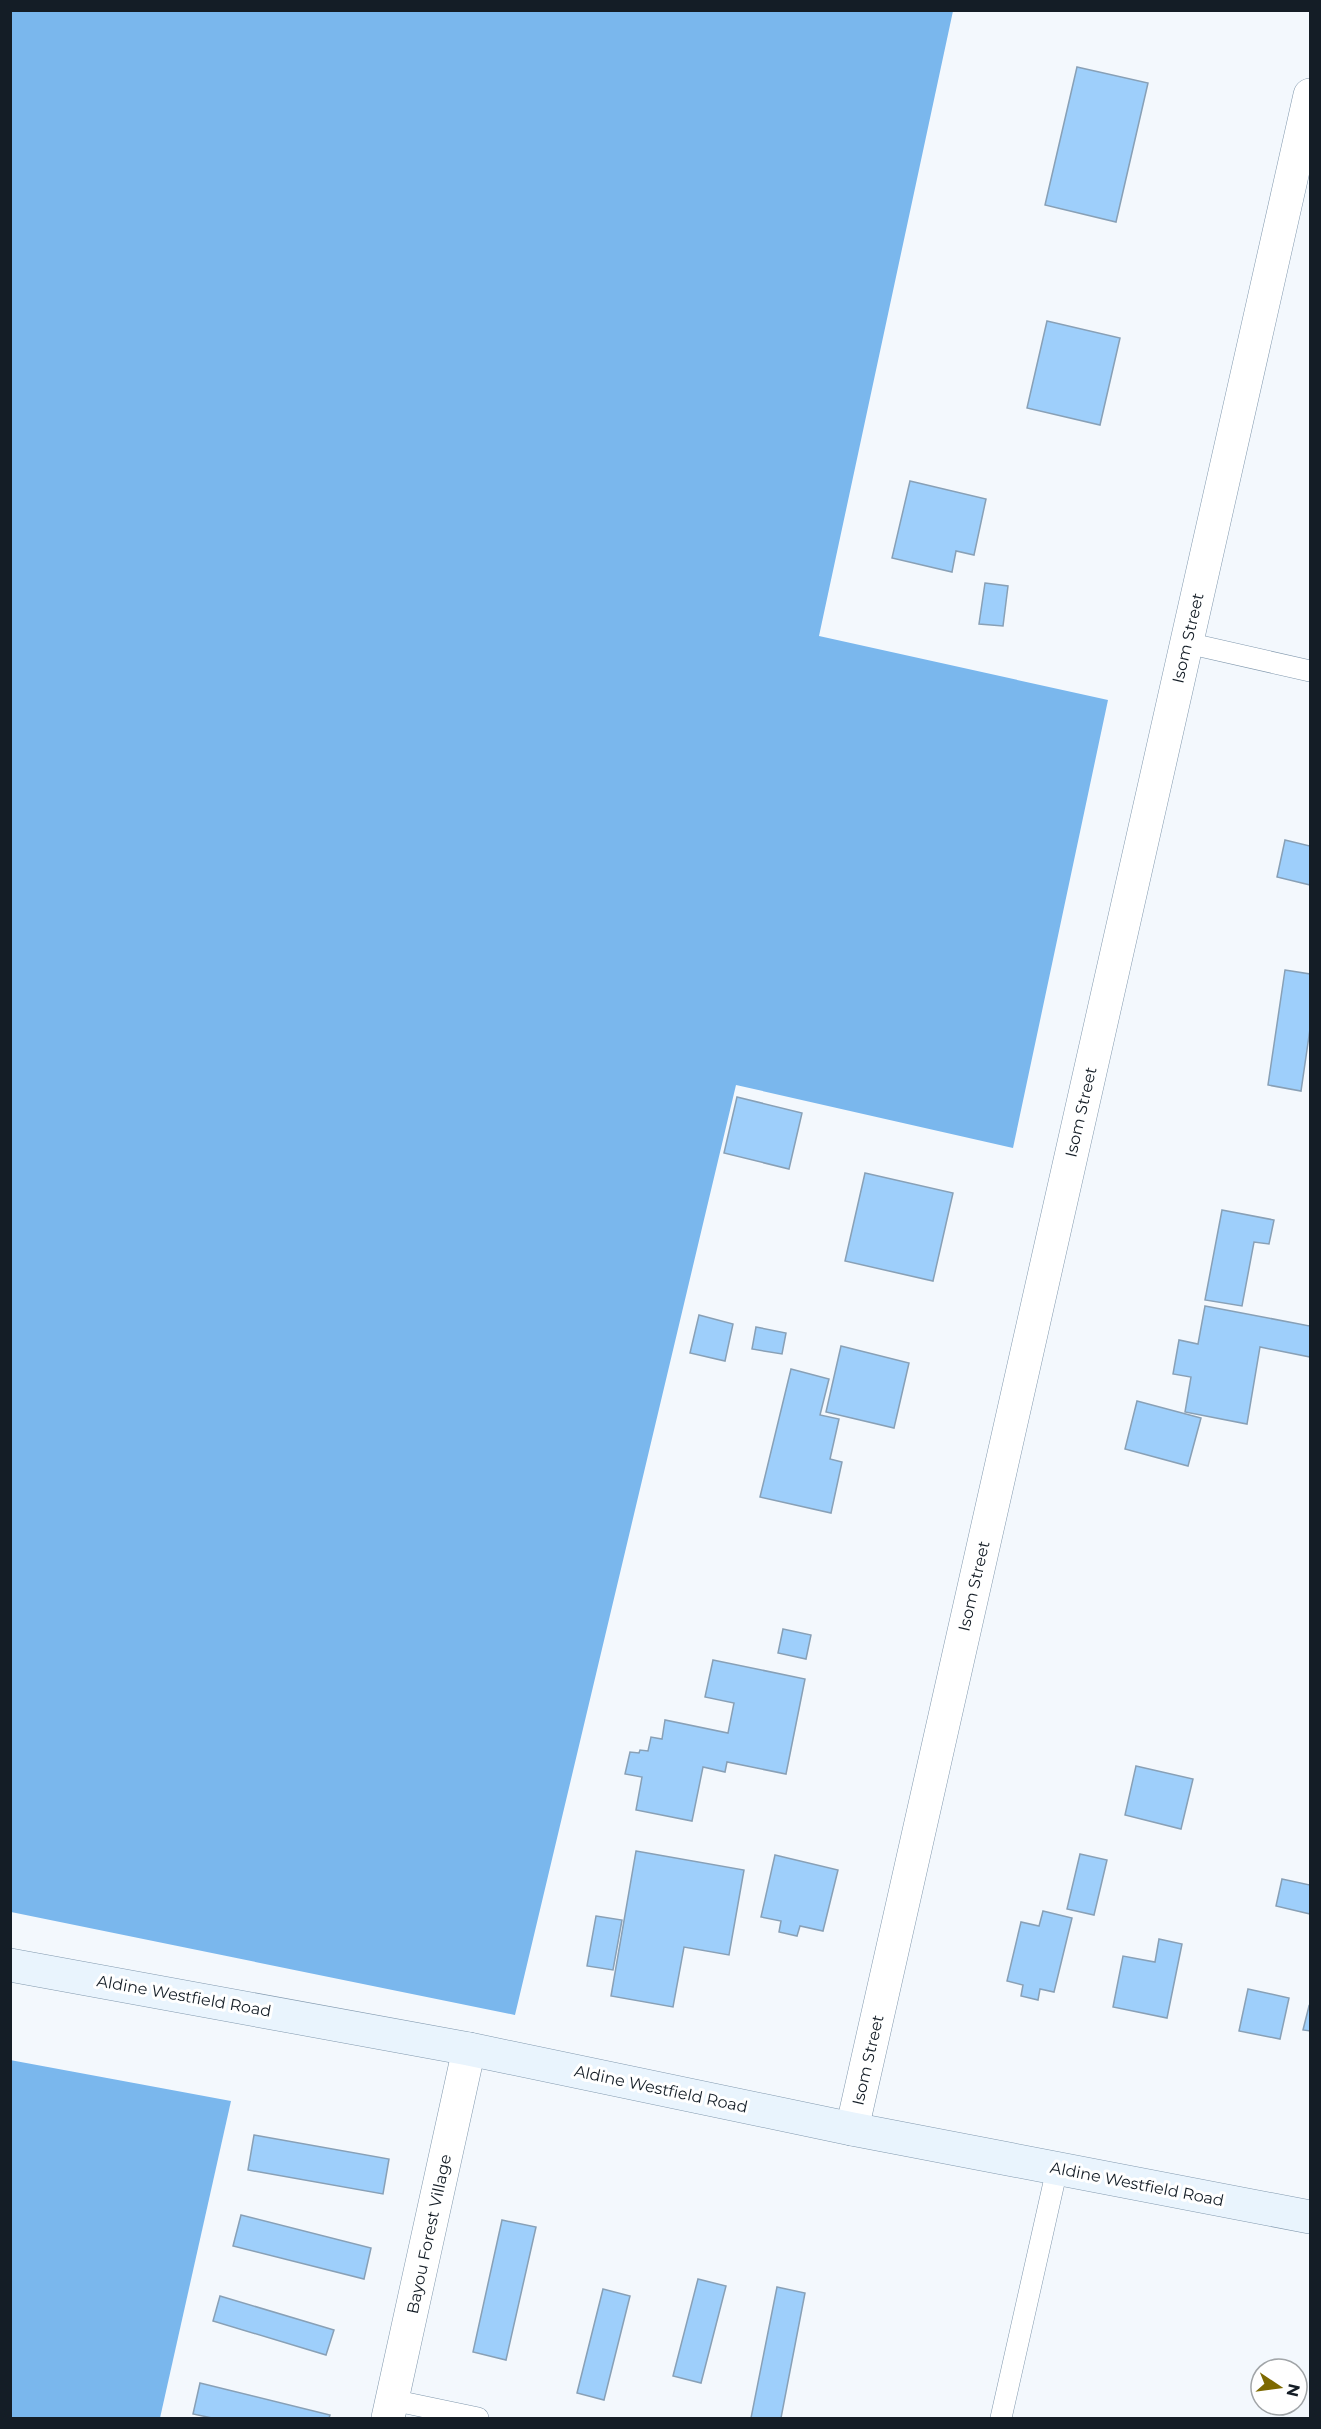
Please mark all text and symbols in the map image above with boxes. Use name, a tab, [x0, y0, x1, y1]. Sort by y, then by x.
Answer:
street label: Isom Street	[1168, 590, 1208, 685]
street label: Isom Street	[1061, 1064, 1101, 1159]
street label: Isom Street	[954, 1538, 994, 1633]
street label: Aldine Westfield Road	[95, 1971, 273, 2021]
street label: Isom Street	[848, 2012, 888, 2107]
street label: Aldine Westfield Road	[573, 2061, 749, 2117]
street label: Bayou Forest Village	[403, 2152, 455, 2316]
street label: Aldine Westfield Road	[1048, 2158, 1226, 2210]
north arrow	[1249, 2357, 1309, 2417]
text: N	[1282, 2382, 1304, 2399]

